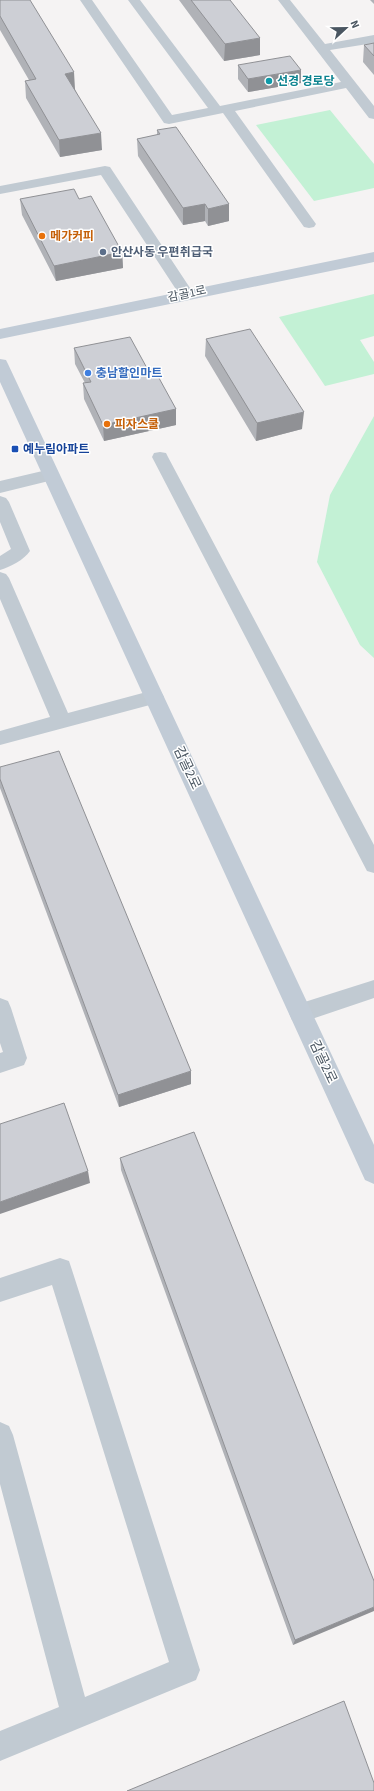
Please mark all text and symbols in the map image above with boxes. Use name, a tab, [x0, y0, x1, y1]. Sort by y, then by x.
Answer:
north arrow	[326, 8, 366, 48]
text: N	[346, 18, 363, 31]
place label: 선경 경로당	[277, 73, 335, 90]
marker: 선경 경로당	[264, 76, 274, 86]
place label: 메가커피	[50, 228, 94, 245]
marker: 메가커피	[37, 231, 47, 241]
place label: 안산사동 우편취급국	[111, 244, 213, 261]
marker: 안산사동 우편취급국	[98, 247, 108, 257]
street label: 감골1로	[166, 282, 208, 306]
place label: 충남할인마트	[96, 365, 162, 382]
marker: 충남할인마트	[83, 368, 93, 378]
place label: 피자스쿨	[115, 416, 159, 433]
marker: 피자스쿨	[102, 419, 112, 429]
place label: 예누림아파트	[23, 441, 89, 458]
marker: 예누림아파트	[10, 444, 20, 454]
street label: 감골2로	[168, 743, 206, 793]
street label: 감골2로	[304, 1037, 342, 1087]

